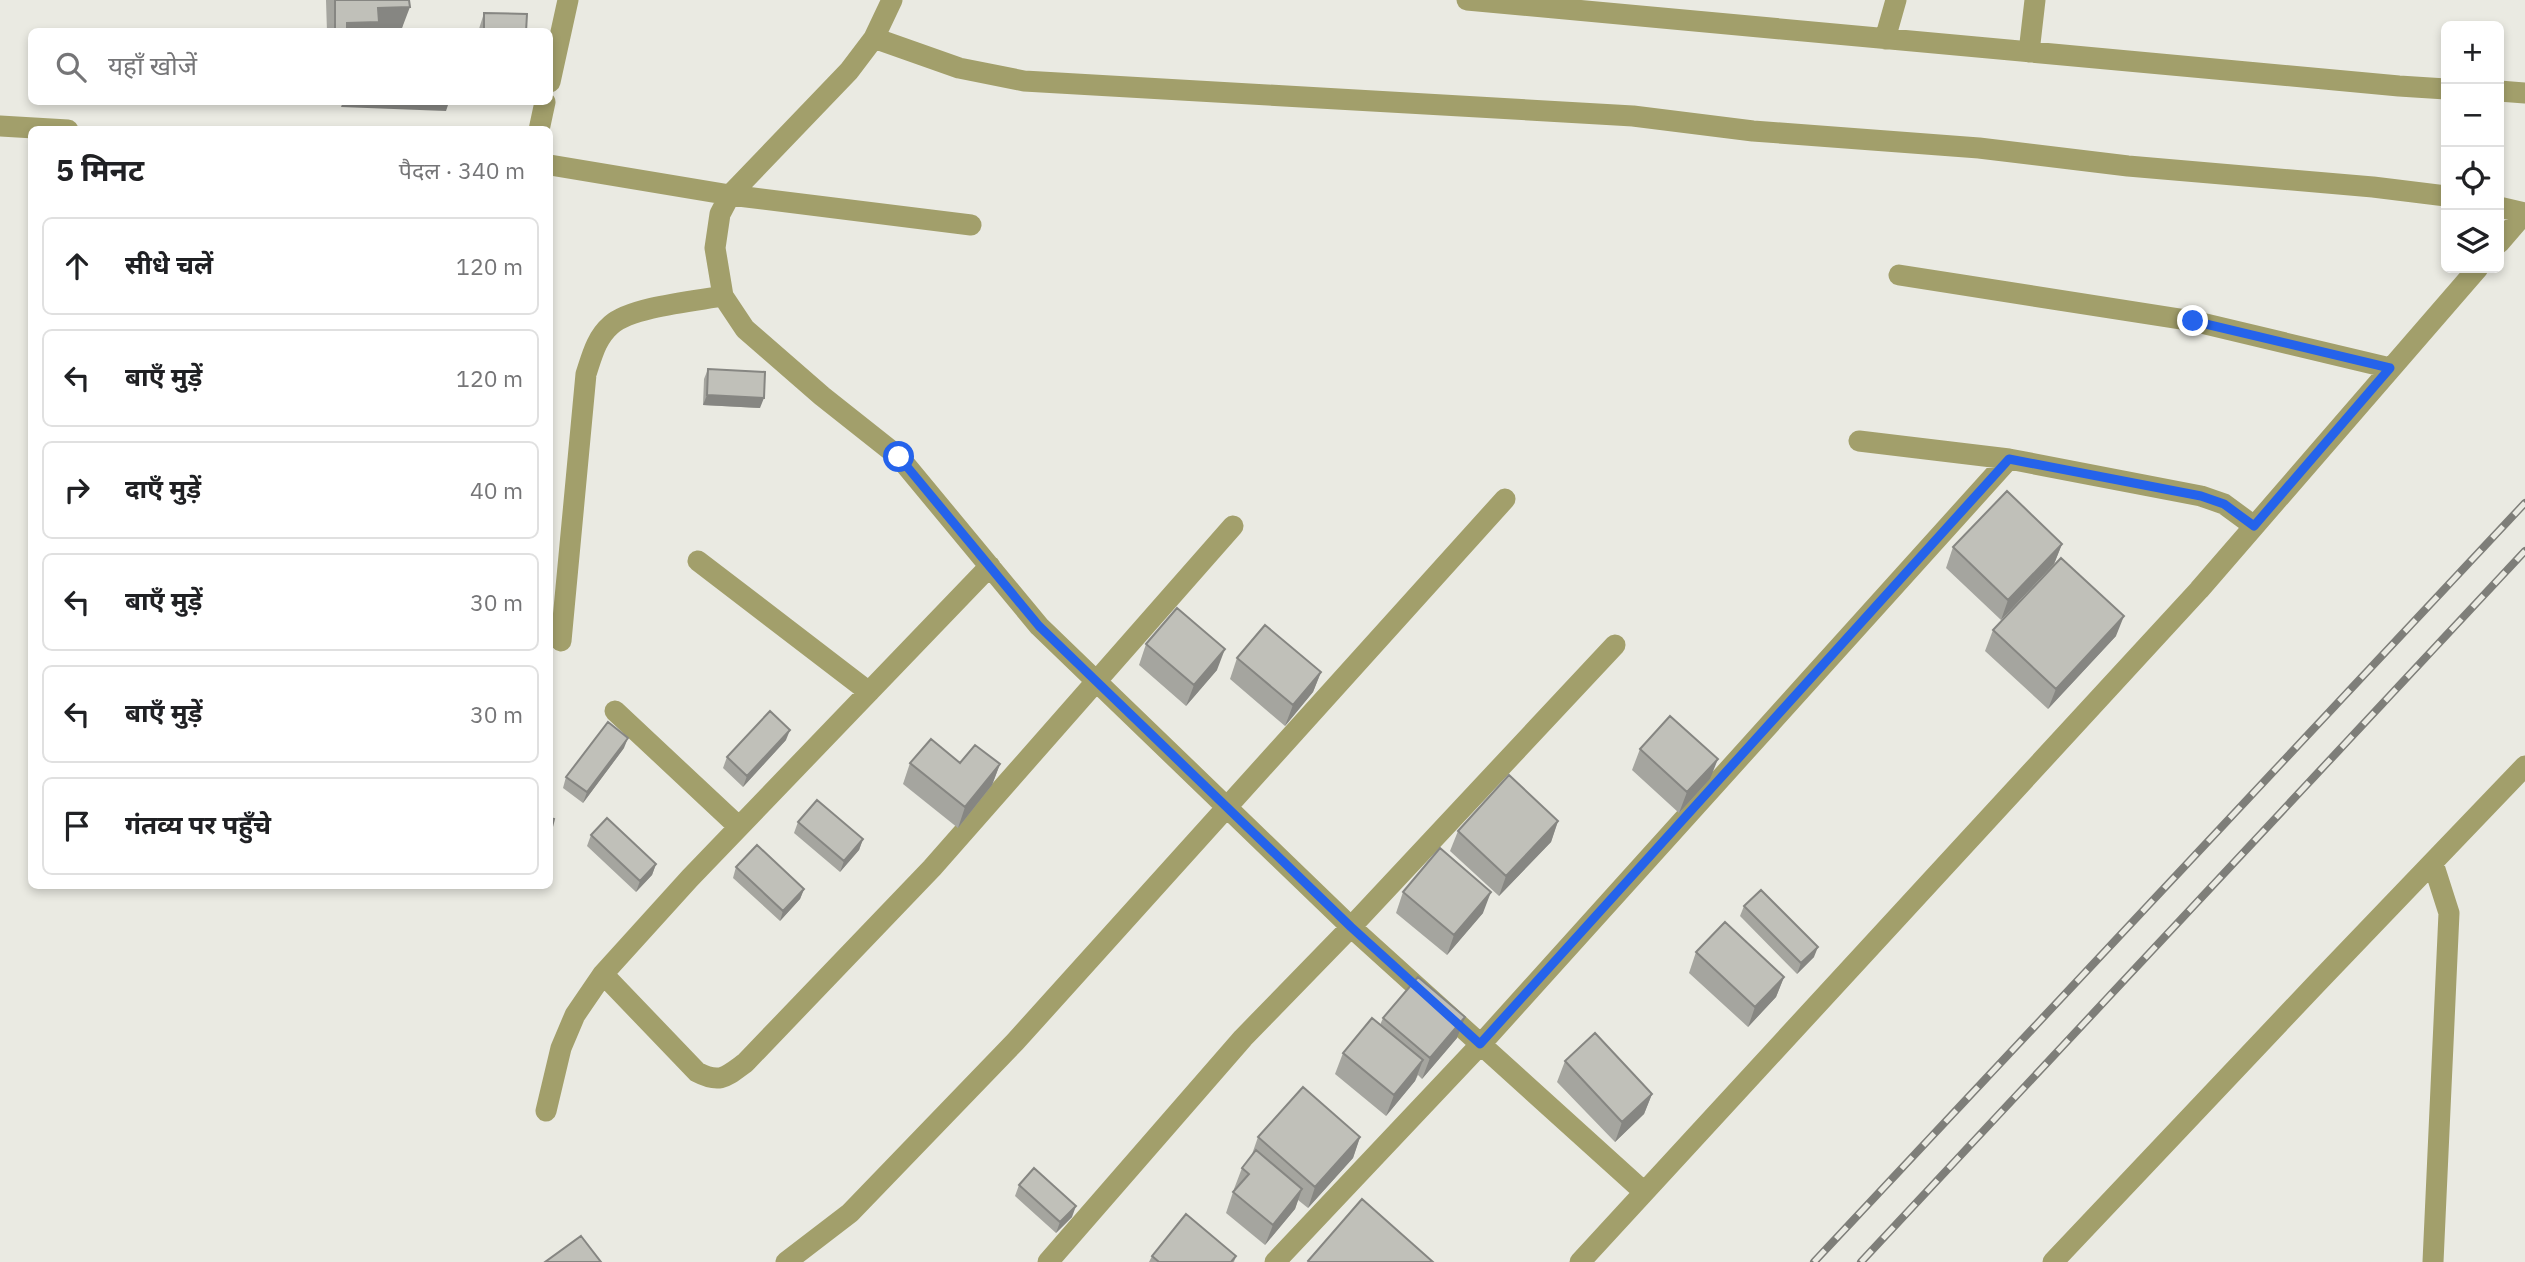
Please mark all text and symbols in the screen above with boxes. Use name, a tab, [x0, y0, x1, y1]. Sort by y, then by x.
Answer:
map controls	[2441, 21, 2504, 273]
button: +	[2441, 21, 2504, 84]
search box	[28, 28, 553, 105]
icon: search	[52, 48, 90, 86]
text: यहाँ खोजें	[108, 48, 197, 82]
button: −	[2441, 84, 2504, 147]
button: locate	[2441, 147, 2504, 210]
text: 5 मिनट	[56, 150, 144, 189]
text: पैदल · 340 m	[399, 155, 525, 185]
button: layers	[2441, 210, 2504, 273]
icon: ahead	[58, 247, 96, 285]
text: सीधे चलें	[125, 247, 213, 281]
text: 120 m	[456, 251, 523, 281]
route end	[2177, 305, 2208, 336]
icon: left	[58, 359, 96, 397]
text: बाएँ मुड़ें	[125, 359, 202, 393]
text: 120 m	[456, 363, 523, 393]
route start	[883, 441, 914, 472]
icon: right	[58, 471, 96, 509]
text: दाएँ मुड़ें	[125, 471, 201, 505]
text: 40 m	[470, 475, 523, 505]
icon: left	[58, 583, 96, 621]
text: बाएँ मुड़ें	[125, 583, 202, 617]
text: 30 m	[470, 587, 523, 617]
icon: left	[58, 695, 96, 733]
text: बाएँ मुड़ें	[125, 695, 202, 729]
text: 30 m	[470, 699, 523, 729]
icon: arrive	[58, 807, 96, 845]
text: गंतव्य पर पहुँचे	[125, 807, 271, 841]

